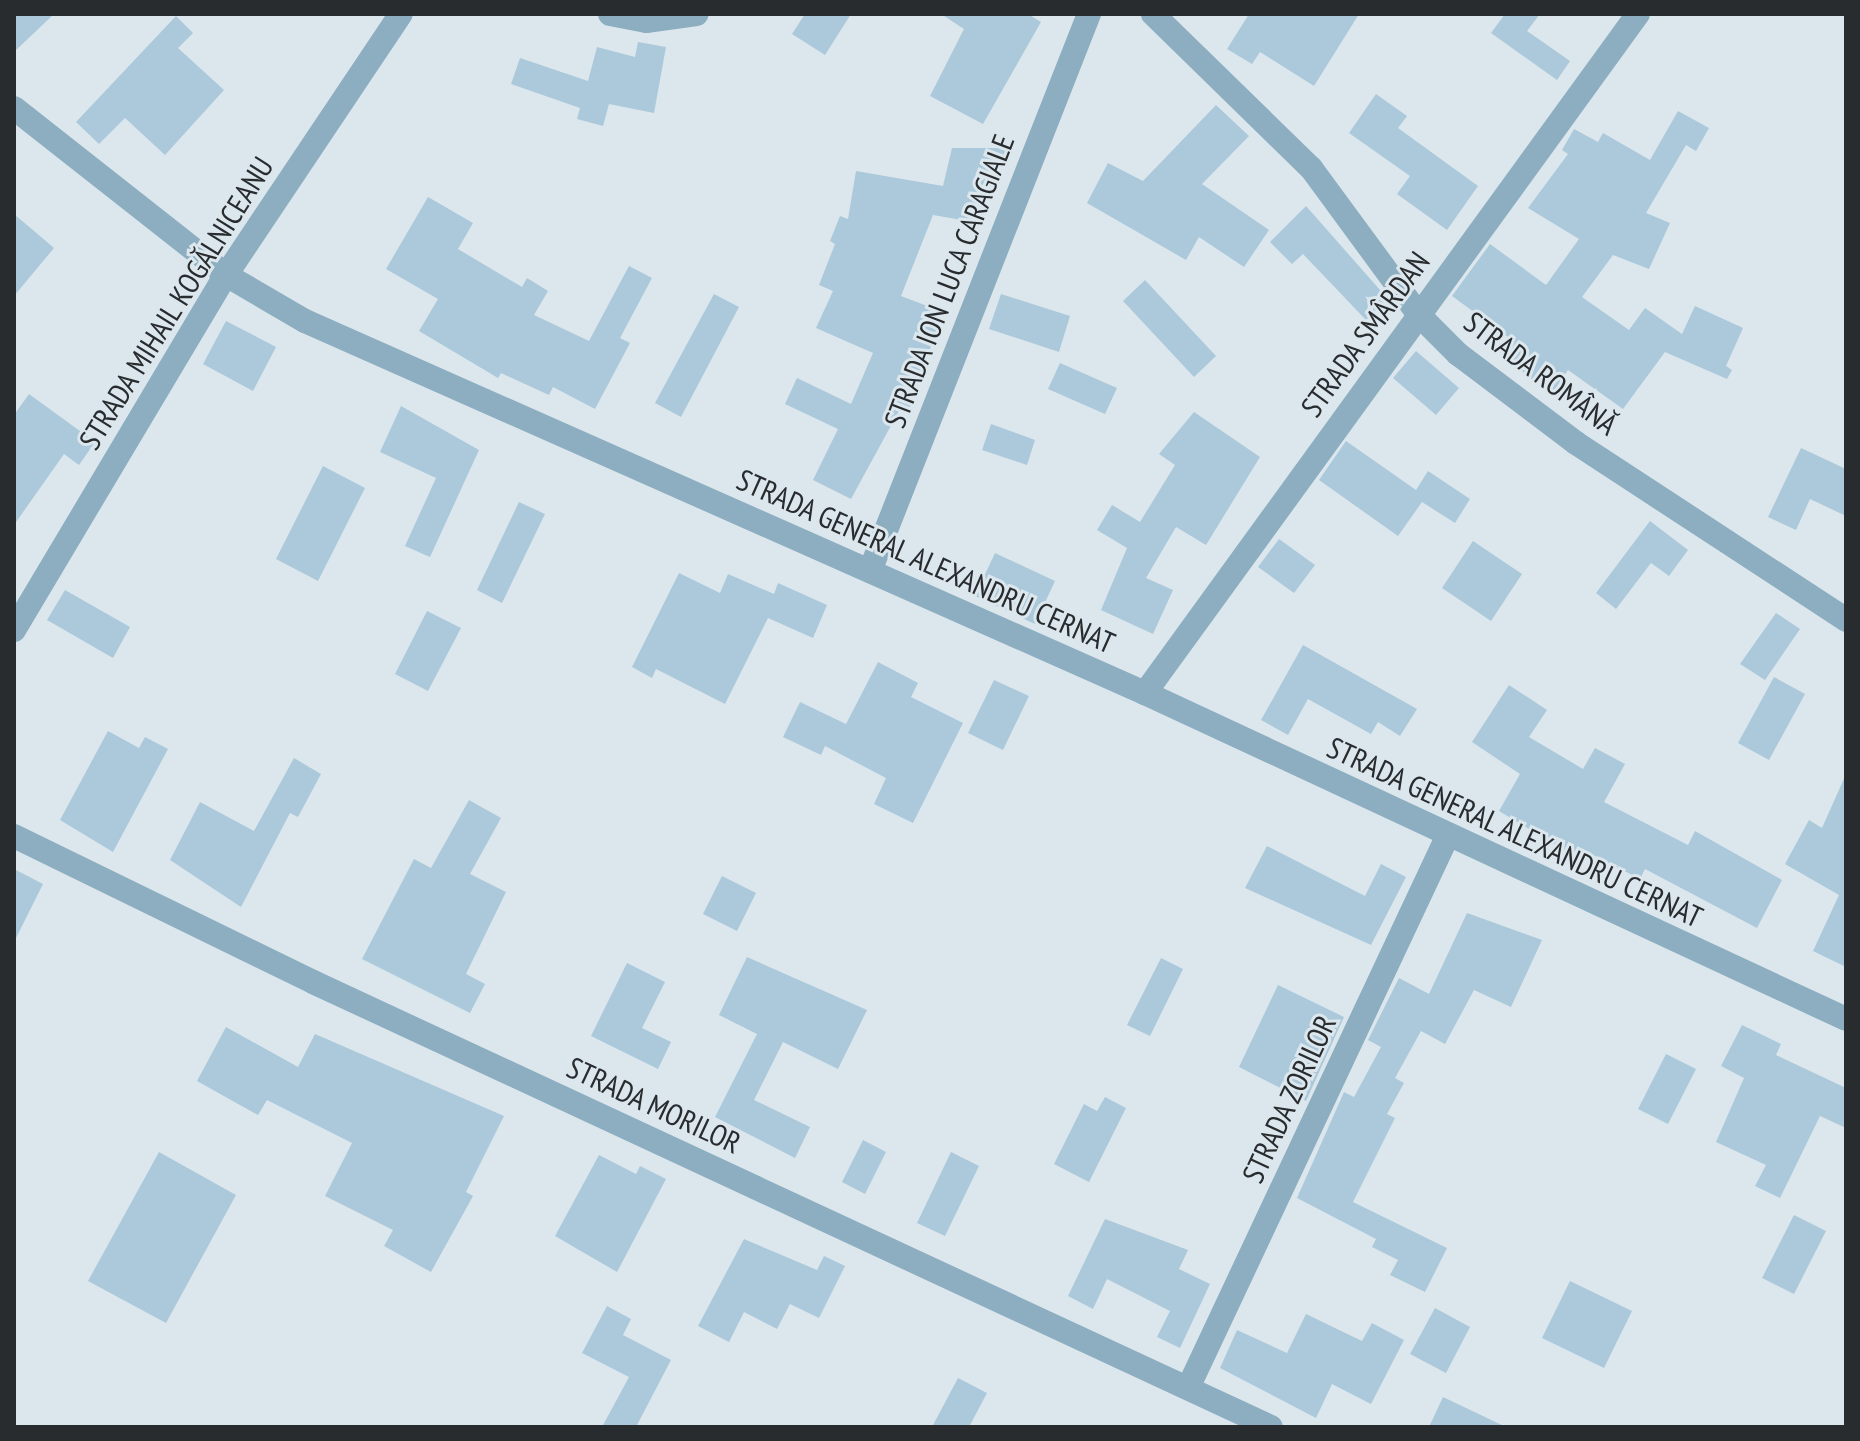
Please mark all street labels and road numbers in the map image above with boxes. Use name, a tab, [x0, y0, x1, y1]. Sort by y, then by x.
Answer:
street label: STRADA ION LUCA CARAGIALE	[876, 128, 1022, 434]
street label: STRADA MIHAIL KOGĂLNICEANU	[71, 149, 281, 457]
street label: STRADA SMÂRDAN	[1293, 244, 1437, 424]
street label: STRADA ROMÂNĂ	[1457, 303, 1625, 443]
street label: STRADA GENERAL ALEXANDRU CERNAT	[730, 461, 1122, 661]
street label: STRADA GENERAL ALEXANDRU CERNAT	[1320, 729, 1710, 935]
street label: STRADA ZORILOR	[1234, 1009, 1344, 1189]
street label: STRADA MORILOR	[561, 1049, 747, 1161]

